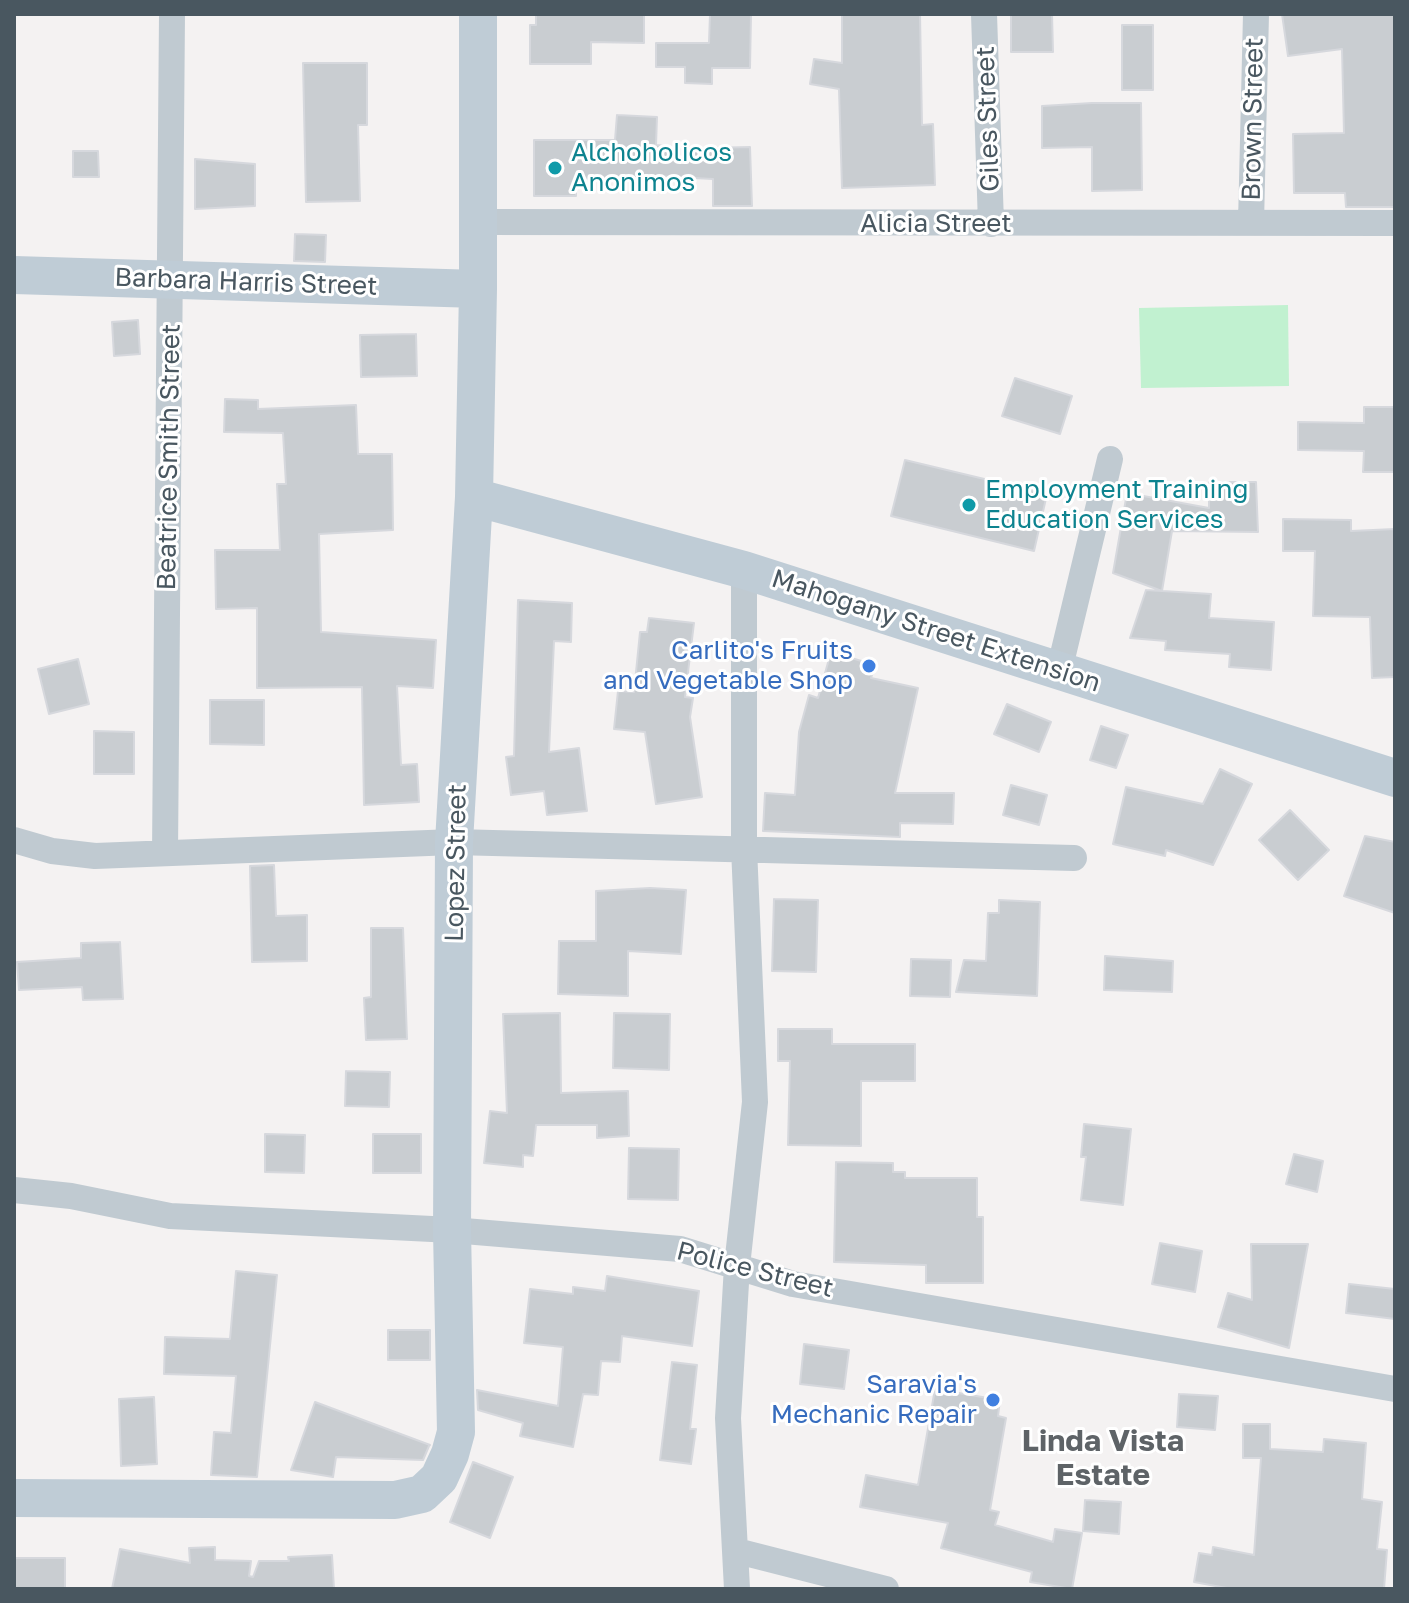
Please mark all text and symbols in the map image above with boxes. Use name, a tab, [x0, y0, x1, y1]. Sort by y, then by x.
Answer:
street label: Brown Street	[1236, 37, 1270, 201]
street label: Giles Street	[970, 46, 1006, 192]
place label: Alchoholicos Anonimos	[571, 137, 732, 198]
marker: Alchoholicos Anonimos	[546, 159, 564, 177]
street label: Alicia Street	[860, 208, 1012, 240]
street label: Barbara Harris Street	[114, 262, 378, 302]
street label: Beatrice Smith Street	[151, 323, 187, 591]
place label: Employment Training Education Services	[985, 474, 1249, 536]
marker: Employment Training Education Services	[960, 496, 978, 514]
street label: Mahogany Street Extension	[768, 563, 1104, 699]
place label: Carlito's Fruits and Vegetable Shop	[603, 635, 853, 696]
marker: Carlito's Fruits and Vegetable Shop	[860, 657, 878, 675]
street label: Lopez Street	[439, 784, 473, 942]
street label: Police Street	[673, 1235, 837, 1305]
place label: Saravia's Mechanic Repair	[771, 1369, 977, 1430]
marker: Saravia's Mechanic Repair	[984, 1391, 1002, 1409]
district label: Linda Vista Estate	[1022, 1423, 1184, 1494]

